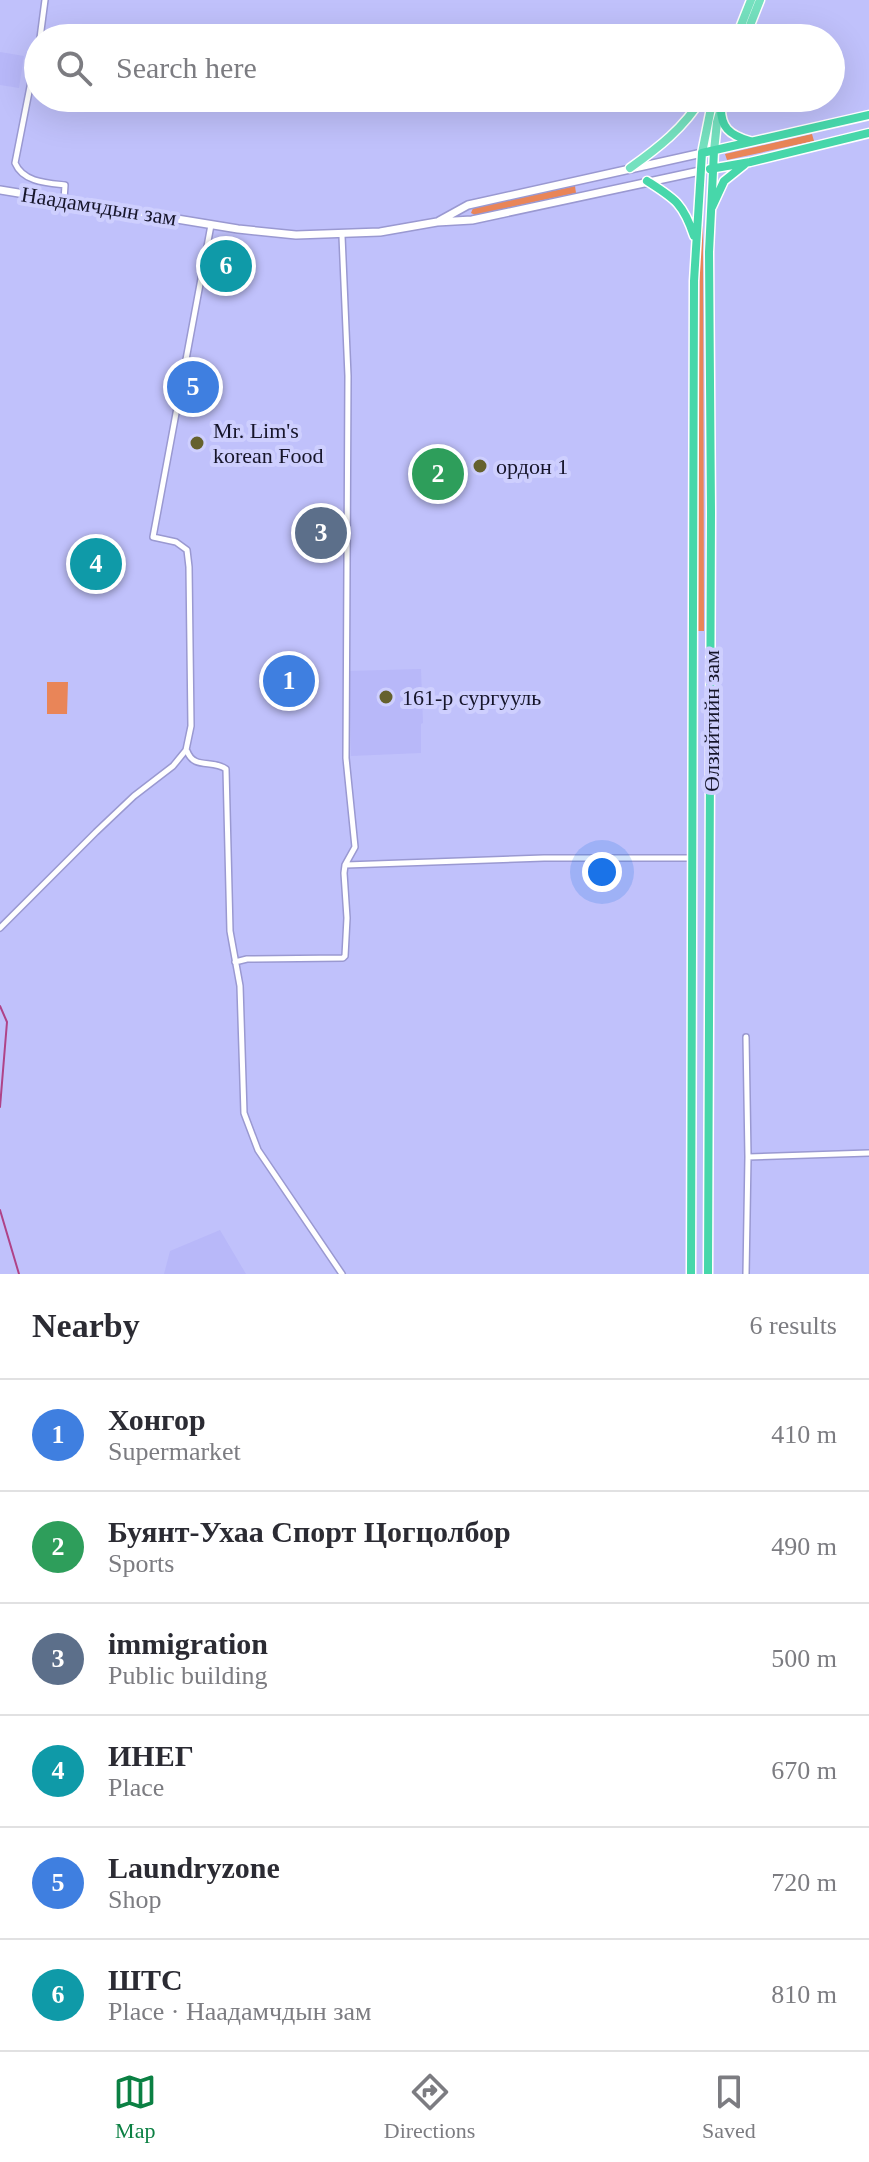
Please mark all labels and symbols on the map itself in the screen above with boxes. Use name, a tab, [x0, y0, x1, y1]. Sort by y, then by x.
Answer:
street label: Наадамчдын зам	[20, 181, 179, 231]
pin: 6	[200, 236, 252, 296]
pin: 5	[167, 357, 219, 417]
place label: Mr. Lim's korean Food	[213, 418, 324, 468]
marker: Mr. Lim's korean Food	[188, 434, 206, 452]
pin: 2	[412, 444, 464, 504]
place label: ордон 1	[496, 454, 568, 479]
marker: ордон 1	[471, 457, 489, 475]
pin: 3	[295, 503, 347, 563]
pin: 4	[70, 534, 122, 594]
street label: Өлзийтийн зам	[699, 650, 724, 792]
pin: 1	[263, 651, 315, 711]
place label: 161-р сургууль	[402, 685, 541, 710]
marker: 161-р сургууль	[377, 688, 395, 706]
your location	[582, 852, 622, 892]

